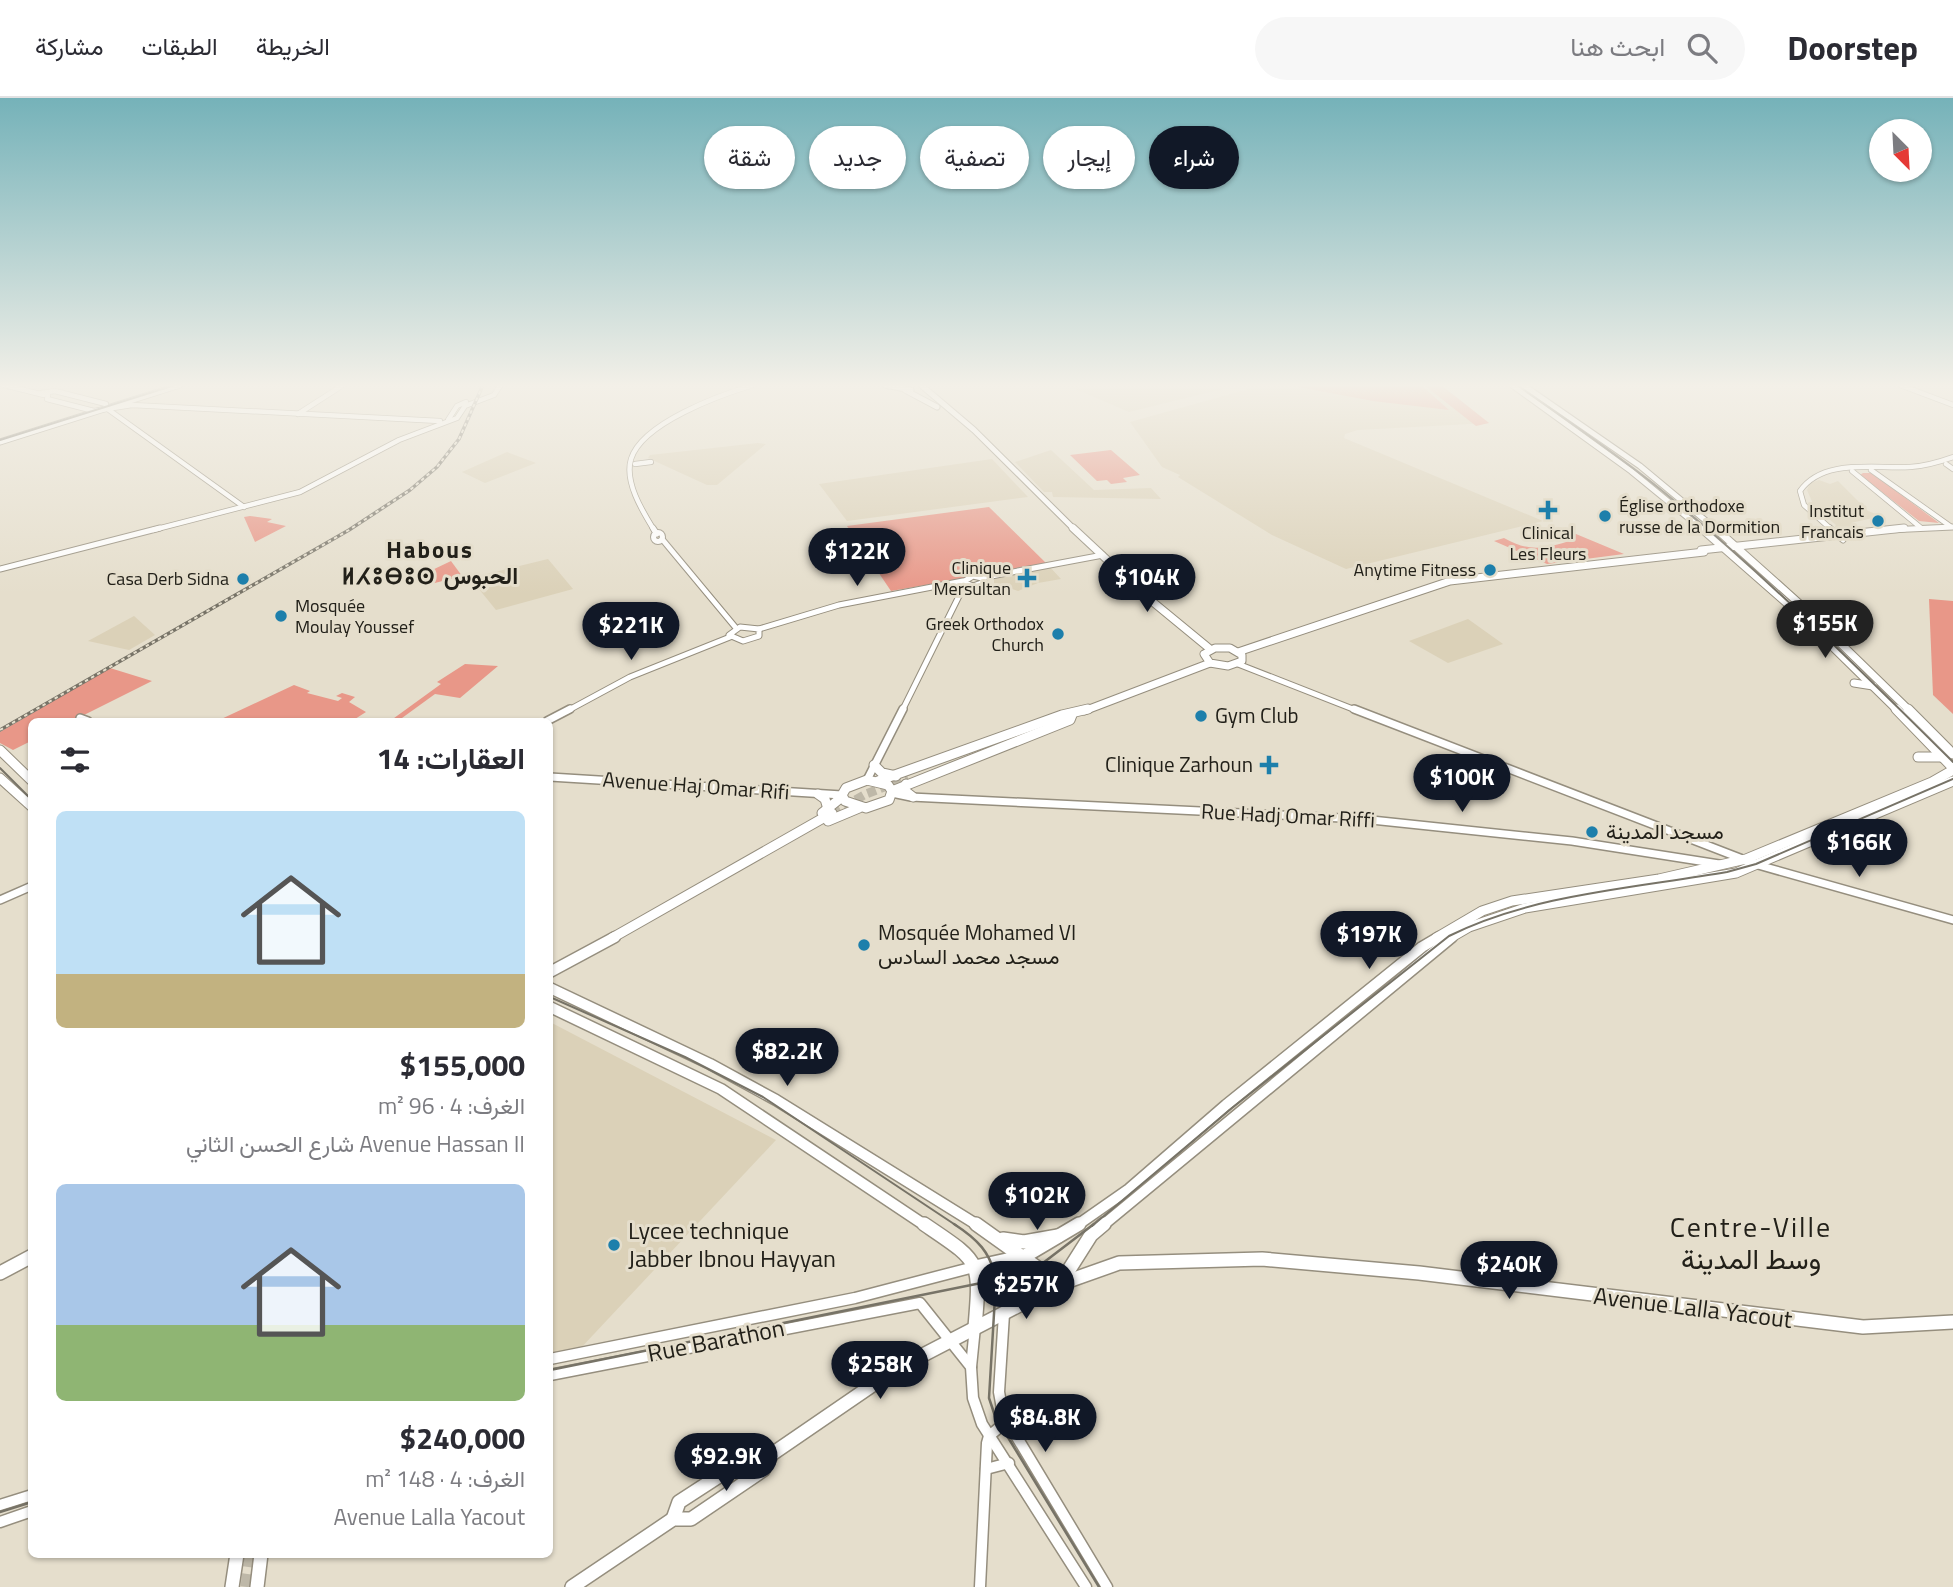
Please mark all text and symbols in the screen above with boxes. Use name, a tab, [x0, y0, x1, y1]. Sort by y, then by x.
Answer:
search box	[1255, 17, 1745, 80]
text: Doorstep	[1787, 23, 1918, 73]
text: ابحث هنا	[1570, 27, 1665, 66]
text: مشاركة	[35, 28, 103, 64]
text: الطبقات	[141, 28, 218, 64]
text: الخريطة	[256, 28, 330, 64]
icon: search	[1683, 29, 1721, 67]
north arrow	[1869, 119, 1932, 182]
map controls	[1869, 119, 1932, 182]
chip: شقة	[704, 126, 795, 189]
chip: جديد	[809, 126, 906, 189]
chip: تصفية	[920, 126, 1029, 189]
chip: إيجار	[1043, 126, 1135, 189]
chip: شراء	[1149, 126, 1239, 189]
place label: Église orthodoxe russe de la Dormition	[1619, 492, 1780, 540]
place label: Institut Francais	[1801, 497, 1865, 545]
marker: Clinical Les Fleurs	[1538, 500, 1558, 520]
marker: Église orthodoxe russe de la Dormition	[1597, 508, 1613, 524]
marker: Institut Francais	[1870, 513, 1886, 529]
place label: Clinical Les Fleurs	[1510, 519, 1586, 567]
pin: $122K	[808, 528, 906, 588]
district label: Habous ⵍⵃⵓⴱⵓⵙ الحبوس	[342, 532, 518, 593]
text: $122K	[824, 533, 890, 568]
place label: Clinique Mersultan	[934, 554, 1011, 602]
pin: $104K	[1098, 554, 1196, 614]
place label: Anytime Fitness	[1353, 556, 1476, 583]
text: $104K	[1114, 559, 1180, 594]
marker: Anytime Fitness	[1482, 562, 1498, 578]
place label: Casa Derb Sidna	[107, 565, 229, 592]
marker: Clinique Mersultan	[1017, 568, 1037, 588]
marker: Casa Derb Sidna	[235, 571, 251, 587]
place label: Mosquée Moulay Youssef	[295, 592, 414, 640]
pin: $155K	[1776, 601, 1874, 660]
pin: $221K	[582, 602, 680, 662]
text: $155K	[1792, 605, 1858, 640]
text: $221K	[598, 607, 664, 642]
marker: Mosquée Moulay Youssef	[273, 608, 289, 624]
place label: Greek Orthodox Church	[926, 610, 1044, 658]
marker: Greek Orthodox Church	[1050, 626, 1066, 642]
place label: Gym Club	[1215, 699, 1299, 731]
marker: Gym Club	[1193, 708, 1209, 724]
text: العقارات: 14	[377, 735, 525, 781]
icon: filters	[56, 741, 94, 779]
place label: Clinique Zarhoun	[1105, 748, 1253, 780]
pin: $100K	[1413, 754, 1511, 814]
marker: Clinique Zarhoun	[1259, 755, 1279, 775]
text: $100K	[1429, 759, 1495, 794]
street label: Avenue Haj Omar Rifi	[602, 763, 791, 807]
street label: Rue Hadj Omar Riffi	[1200, 794, 1376, 836]
place label: مسجد المدينة	[1606, 815, 1724, 847]
pin: $166K	[1810, 820, 1908, 879]
marker: مسجد المدينة	[1584, 824, 1600, 840]
text: $166K	[1826, 824, 1892, 859]
icon: home	[228, 857, 354, 983]
pin: $197K	[1320, 912, 1418, 971]
place label: Mosquée Mohamed VI مسجد محمد السادس	[878, 916, 1076, 972]
text: $197K	[1336, 916, 1402, 951]
marker: Mosquée Mohamed VI مسجد محمد السادس	[856, 937, 872, 953]
pin: $82.2K	[730, 1028, 844, 1088]
text: $82.2K	[751, 1033, 823, 1068]
text: $155,000	[400, 1042, 525, 1088]
text: الغرف: 4 · 96 m²	[378, 1088, 525, 1123]
text: Avenue Hassan II شارع الحسن الثاني	[186, 1126, 525, 1161]
pin: $102K	[988, 1172, 1086, 1232]
text: $102K	[1004, 1177, 1070, 1212]
district label: Centre-Ville وسط المدينة	[1670, 1205, 1832, 1280]
place label: Lycee technique Jabber Ibnou Hayyan	[628, 1212, 836, 1276]
icon: home	[228, 1229, 354, 1355]
marker: Lycee technique Jabber Ibnou Hayyan	[606, 1237, 622, 1253]
pin: $240K	[1460, 1242, 1558, 1301]
text: $240K	[1476, 1246, 1542, 1281]
pin: $257K	[977, 1262, 1075, 1321]
text: $257K	[993, 1266, 1059, 1301]
street label: Avenue Lalla Yacout	[1592, 1277, 1795, 1337]
street label: Rue Barathon	[644, 1309, 787, 1371]
pin: $258K	[831, 1342, 929, 1401]
text: $258K	[847, 1346, 913, 1381]
pin: $84.8K	[988, 1394, 1102, 1454]
text: $84.8K	[1009, 1399, 1081, 1434]
text: $240,000	[400, 1415, 525, 1461]
pin: $92.9K	[669, 1434, 783, 1493]
text: $92.9K	[690, 1438, 762, 1473]
text: الغرف: 4 · 148 m²	[365, 1461, 525, 1496]
text: Avenue Lalla Yacout	[334, 1499, 525, 1534]

